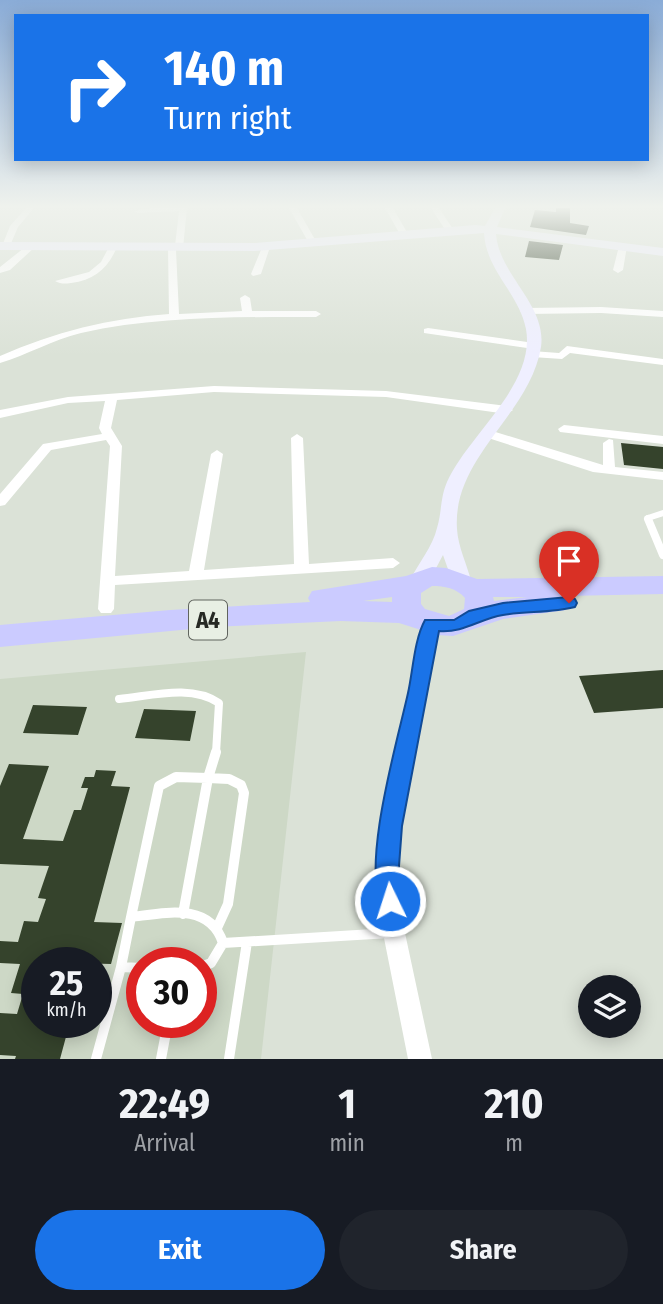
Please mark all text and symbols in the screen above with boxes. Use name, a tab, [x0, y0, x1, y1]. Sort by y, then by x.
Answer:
text: 140 m	[164, 39, 284, 98]
icon: right	[49, 42, 140, 133]
text: Turn right	[164, 99, 291, 137]
pin	[539, 531, 599, 603]
icon: arrive	[550, 542, 588, 580]
road number: A4	[189, 600, 227, 640]
position arrow	[353, 864, 427, 938]
speed limit sign: 30	[126, 947, 217, 1038]
text: 25	[50, 962, 83, 1004]
map controls	[578, 975, 641, 1038]
button: layers	[578, 975, 641, 1038]
text: km/h	[46, 999, 87, 1021]
text: 22:49	[119, 1079, 210, 1129]
text: 1	[338, 1079, 356, 1129]
text: 210	[484, 1079, 544, 1129]
text: Arrival	[134, 1129, 195, 1157]
text: min	[329, 1129, 365, 1157]
text: m	[505, 1129, 523, 1157]
button: Exit	[35, 1210, 325, 1290]
button: Share	[339, 1210, 628, 1290]

